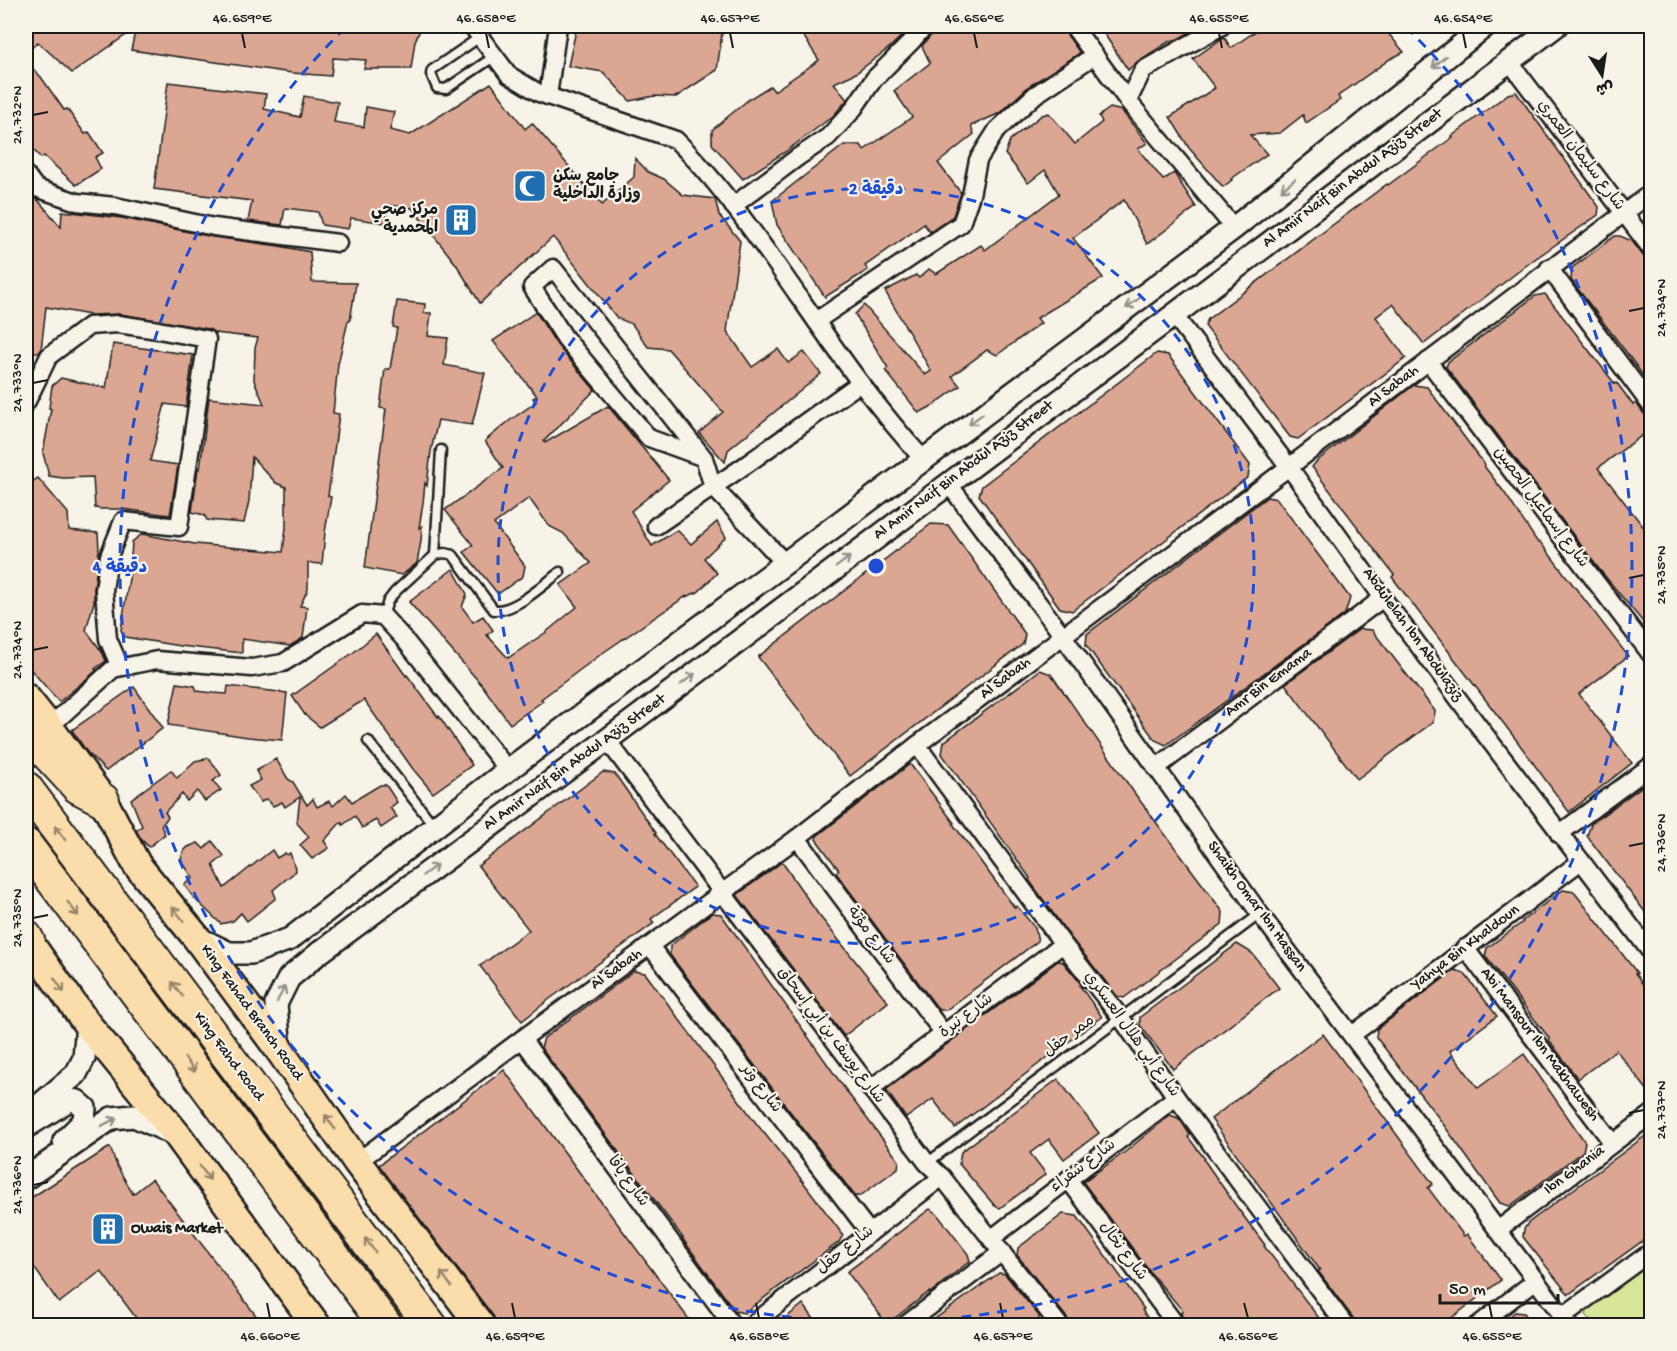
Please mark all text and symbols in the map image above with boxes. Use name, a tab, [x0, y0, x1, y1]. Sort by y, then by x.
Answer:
text: 46.659°E	[213, 10, 272, 28]
text: 46.658°E	[456, 10, 516, 28]
text: 46.657°E	[701, 10, 760, 28]
text: 46.656°E	[945, 10, 1004, 28]
text: 46.655°E	[1190, 10, 1249, 28]
text: 46.654°E	[1434, 10, 1493, 28]
north arrow	[1572, 45, 1632, 105]
one-way arrow	[1432, 56, 1448, 69]
text: ش	[1594, 75, 1615, 97]
text: 24.732°N	[9, 85, 27, 144]
street label: شارع سليمان العمري	[1532, 97, 1628, 215]
street label: Al Amir Naif Bin Abdul Aziz Street	[1259, 104, 1448, 253]
place label: جامع سكن وزارة الداخلية	[553, 167, 641, 205]
mosque icon: جامع سكن وزارة الداخلية	[512, 168, 548, 204]
text: 2 دقيقة	[849, 178, 903, 201]
one-way arrow	[1280, 178, 1296, 191]
place label: مركز صحي المحمدية	[371, 201, 438, 239]
building icon: مركز صحي المحمدية	[443, 202, 479, 238]
text: 24.734°N	[1653, 279, 1671, 337]
one-way arrow	[1125, 297, 1141, 309]
text: 24.733°N	[9, 353, 27, 413]
street label: Al Sabah	[1365, 361, 1424, 412]
street label: Al Amir Naif Bin Abdul Aziz Street	[870, 396, 1059, 545]
one-way arrow	[969, 413, 985, 425]
street label: شارع إسماعيل الحصين	[1488, 444, 1592, 572]
text: 24.735°N	[1653, 545, 1671, 605]
text: 4 دقيقة	[92, 556, 147, 579]
one-way arrow	[835, 556, 851, 568]
centre of rings	[866, 556, 886, 576]
street label: Abdulelah Ibn Abdulaziz	[1357, 565, 1467, 706]
text: 24.734°N	[9, 621, 27, 679]
street label: Amr Bin Emama	[1222, 644, 1317, 722]
street label: Al Sabah	[977, 653, 1036, 704]
one-way arrow	[679, 673, 695, 686]
street label: Al Amir Naif Bin Abdul Aziz Street	[480, 690, 671, 836]
text: 24.736°N	[1653, 813, 1671, 872]
one-way arrow	[53, 826, 66, 842]
street label: Shaikh Omar Ibn Hassan	[1202, 838, 1310, 976]
one-way arrow	[421, 864, 437, 877]
text: 24.735°N	[9, 888, 27, 948]
one-way arrow	[67, 900, 80, 916]
street label: Yahya Bin Khaldoun	[1406, 901, 1524, 996]
street label: شارع مؤتة	[842, 903, 899, 969]
one-way arrow	[171, 906, 184, 922]
street label: King Fahad Branch Road	[195, 941, 308, 1086]
street label: Al Sabah	[588, 945, 647, 995]
street label: شارع يوسف بن أبي إسحاق	[771, 963, 889, 1109]
street label: Abi Mansour Ibn Makhawesh	[1475, 964, 1603, 1126]
street label: شارع أبي هلال العسكري	[1077, 967, 1185, 1103]
one-way arrow	[53, 977, 65, 993]
one-way arrow	[171, 981, 184, 997]
one-way arrow	[276, 985, 287, 1003]
street label: شارع نبرة	[936, 991, 998, 1043]
street label: King Fahd Road	[188, 1009, 269, 1107]
street label: ممر حقل	[1041, 1012, 1099, 1062]
one-way arrow	[184, 1056, 197, 1072]
street label: شارع وتر	[734, 1059, 785, 1117]
text: 24.737°N	[1653, 1080, 1671, 1140]
one-way arrow	[324, 1115, 336, 1131]
one-way arrow	[100, 1116, 117, 1128]
street label: شارع شقراء	[1048, 1136, 1120, 1198]
street label: Ibn Ghania	[1541, 1141, 1610, 1200]
street label: شارع يافا	[602, 1153, 652, 1211]
text: 24.736°N	[9, 1155, 27, 1214]
one-way arrow	[198, 1164, 211, 1180]
building icon: Owais Market	[90, 1211, 126, 1247]
street label: شارع نخال	[1094, 1218, 1151, 1285]
place label: Owais Market	[131, 1220, 224, 1239]
street label: شارع حقل	[814, 1223, 878, 1279]
one-way arrow	[364, 1238, 377, 1254]
scale bar	[1440, 1267, 1558, 1305]
one-way arrow	[440, 1271, 452, 1287]
text: 50 m	[1449, 1280, 1486, 1301]
text: 46.660°E	[240, 1328, 300, 1346]
text: 46.659°E	[486, 1328, 545, 1346]
text: 46.658°E	[729, 1328, 789, 1346]
text: 46.657°E	[974, 1328, 1033, 1346]
text: 46.656°E	[1219, 1328, 1278, 1346]
text: 46.655°E	[1463, 1328, 1522, 1346]

